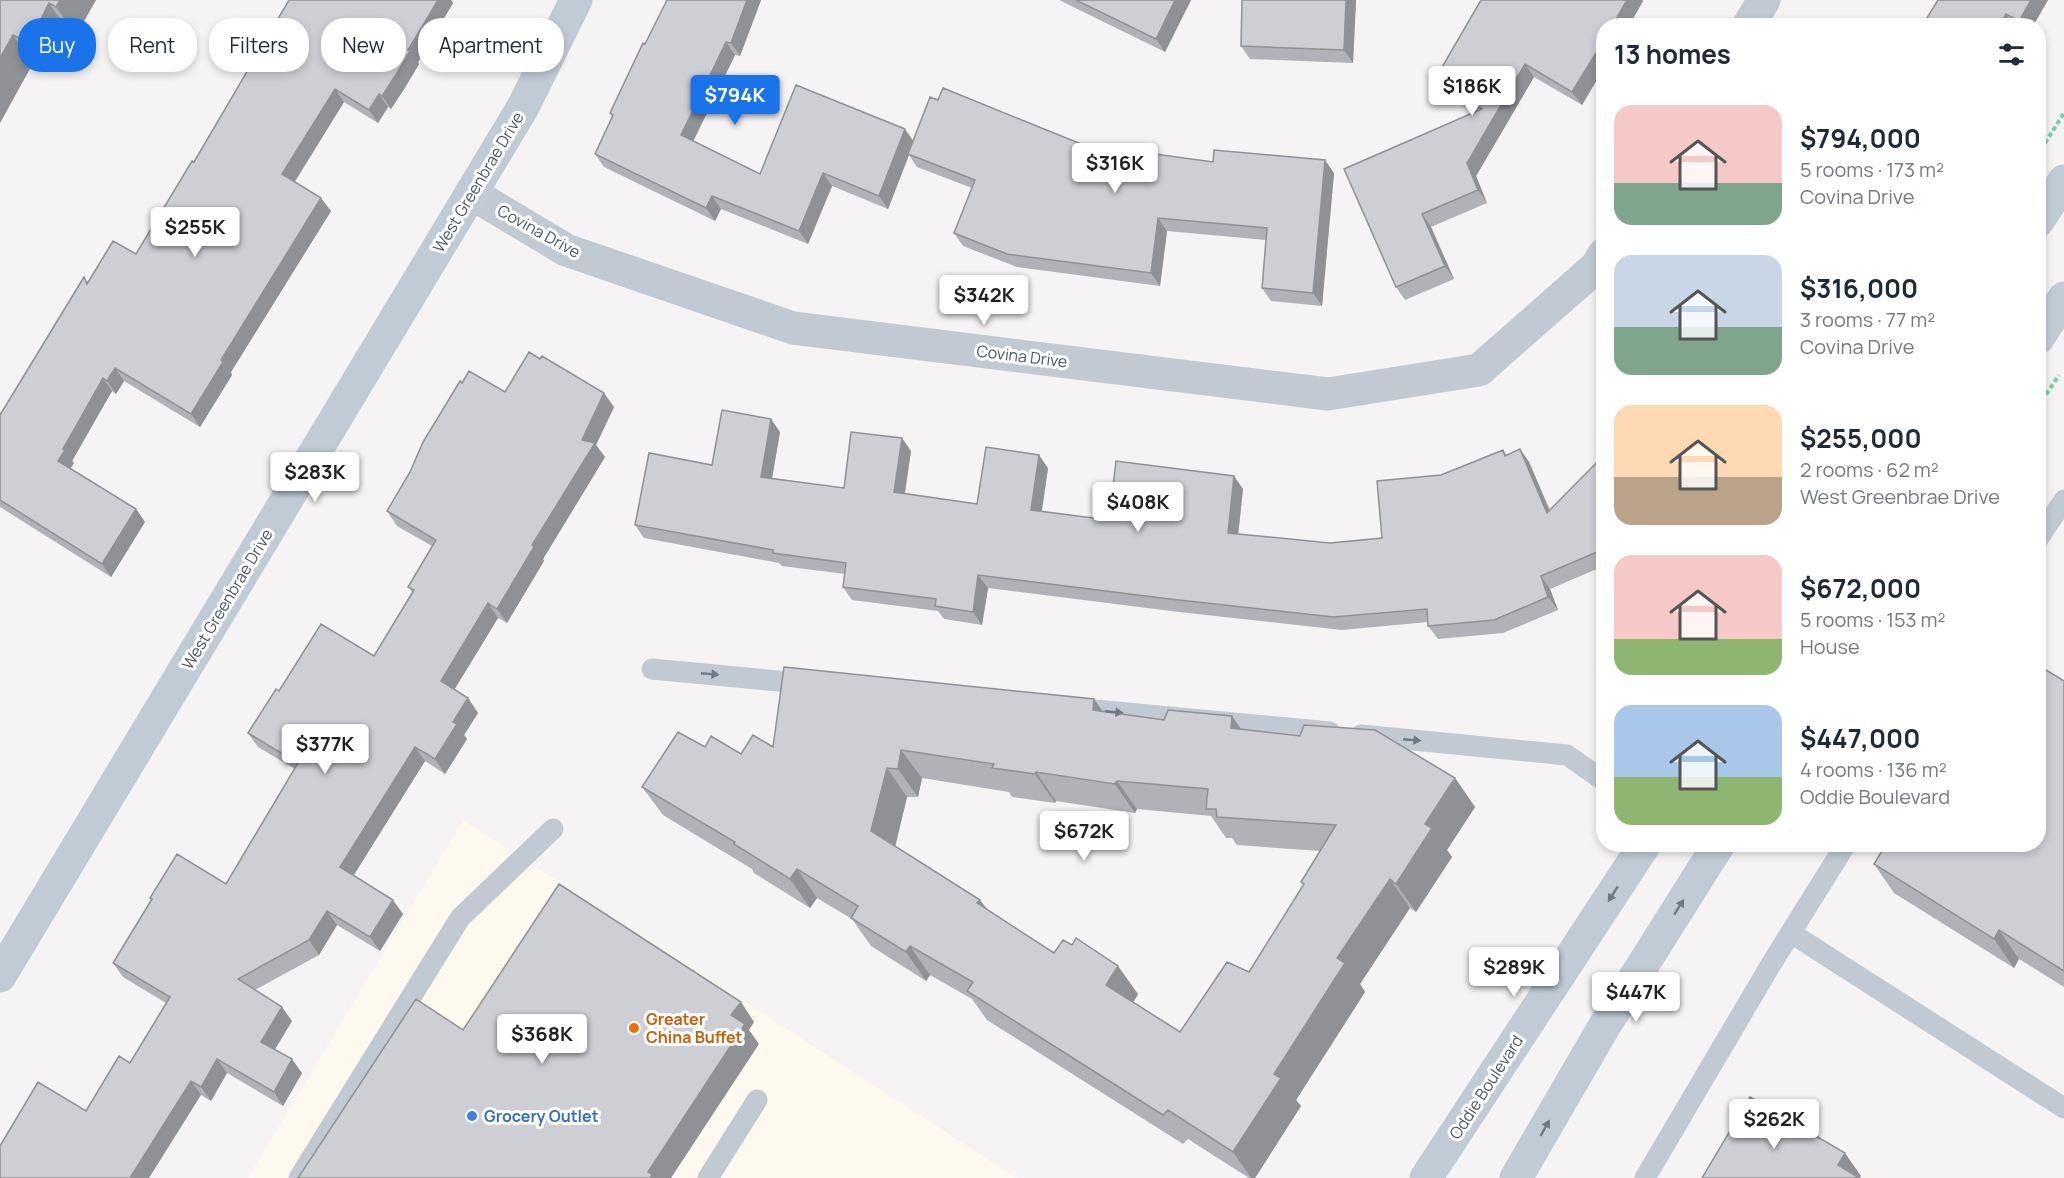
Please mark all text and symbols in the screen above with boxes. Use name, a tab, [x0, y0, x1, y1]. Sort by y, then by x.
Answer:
chip: Buy	[18, 18, 96, 72]
chip: Rent	[108, 18, 197, 72]
chip: Filters	[209, 18, 309, 72]
chip: New	[321, 18, 406, 72]
chip: Apartment	[418, 18, 564, 72]
text: 13 homes	[1614, 36, 1731, 72]
icon: filters	[1995, 38, 2028, 71]
pin: $186K	[1430, 66, 1514, 117]
text: $186K	[1443, 72, 1501, 99]
pin: $794K	[693, 75, 777, 126]
text: $794K	[705, 81, 765, 108]
street label: West Greenbrae Drive	[427, 108, 529, 256]
text: $794,000	[1800, 120, 1921, 156]
icon: home	[1662, 129, 1734, 201]
pin: $316K	[1073, 143, 1157, 194]
text: $316K	[1086, 149, 1144, 176]
text: 5 rooms · 173 m²	[1800, 156, 1944, 183]
text: Covina Drive	[1800, 183, 1914, 210]
street label: Covina Drive	[494, 199, 584, 263]
pin: $255K	[153, 207, 237, 258]
text: $255K	[165, 213, 225, 240]
text: $316,000	[1800, 270, 1918, 306]
pin: $342K	[942, 275, 1026, 326]
icon: home	[1662, 279, 1734, 351]
text: $342K	[953, 281, 1015, 308]
text: 3 rooms · 77 m²	[1800, 306, 1935, 333]
text: Covina Drive	[1800, 333, 1914, 360]
street label: Covina Drive	[975, 340, 1069, 372]
text: $255,000	[1800, 420, 1922, 456]
icon: home	[1662, 429, 1734, 501]
pin: $283K	[273, 452, 357, 503]
text: 2 rooms · 62 m²	[1800, 456, 1939, 483]
text: $283K	[284, 458, 346, 485]
pin: $408K	[1096, 482, 1180, 533]
text: West Greenbrae Drive	[1800, 483, 2000, 510]
text: $408K	[1106, 488, 1170, 515]
street label: West Greenbrae Drive	[176, 525, 278, 673]
text: $672,000	[1800, 570, 1921, 606]
icon: home	[1662, 579, 1734, 651]
text: 5 rooms · 153 m²	[1800, 606, 1946, 633]
text: House	[1800, 633, 1860, 660]
one-way arrow	[701, 669, 720, 679]
one-way arrow	[1104, 707, 1123, 717]
text: $447,000	[1800, 720, 1920, 756]
pin: $377K	[283, 724, 367, 775]
icon: home	[1662, 729, 1734, 801]
text: $377K	[296, 730, 354, 757]
one-way arrow	[1403, 735, 1422, 745]
text: 4 rooms · 136 m²	[1800, 756, 1947, 783]
text: Oddie Boulevard	[1800, 783, 1950, 810]
pin: $672K	[1042, 811, 1126, 862]
text: $672K	[1054, 817, 1114, 844]
one-way arrow	[1608, 886, 1619, 902]
one-way arrow	[1674, 899, 1685, 915]
pin: $289K	[1472, 947, 1556, 998]
text: $289K	[1483, 953, 1545, 980]
pin: $447K	[1594, 972, 1678, 1023]
text: $447K	[1606, 978, 1666, 1005]
place label: Greater China Buffet	[646, 1008, 743, 1048]
pin: $368K	[500, 1014, 584, 1065]
text: $368K	[511, 1020, 573, 1047]
marker: Greater China Buffet	[627, 1021, 641, 1035]
street label: Oddie Boulevard	[1444, 1031, 1528, 1143]
pin: $262K	[1732, 1099, 1816, 1150]
place label: Grocery Outlet	[484, 1105, 599, 1127]
text: $262K	[1743, 1105, 1805, 1132]
marker: Grocery Outlet	[465, 1109, 479, 1123]
one-way arrow	[1540, 1120, 1551, 1136]

